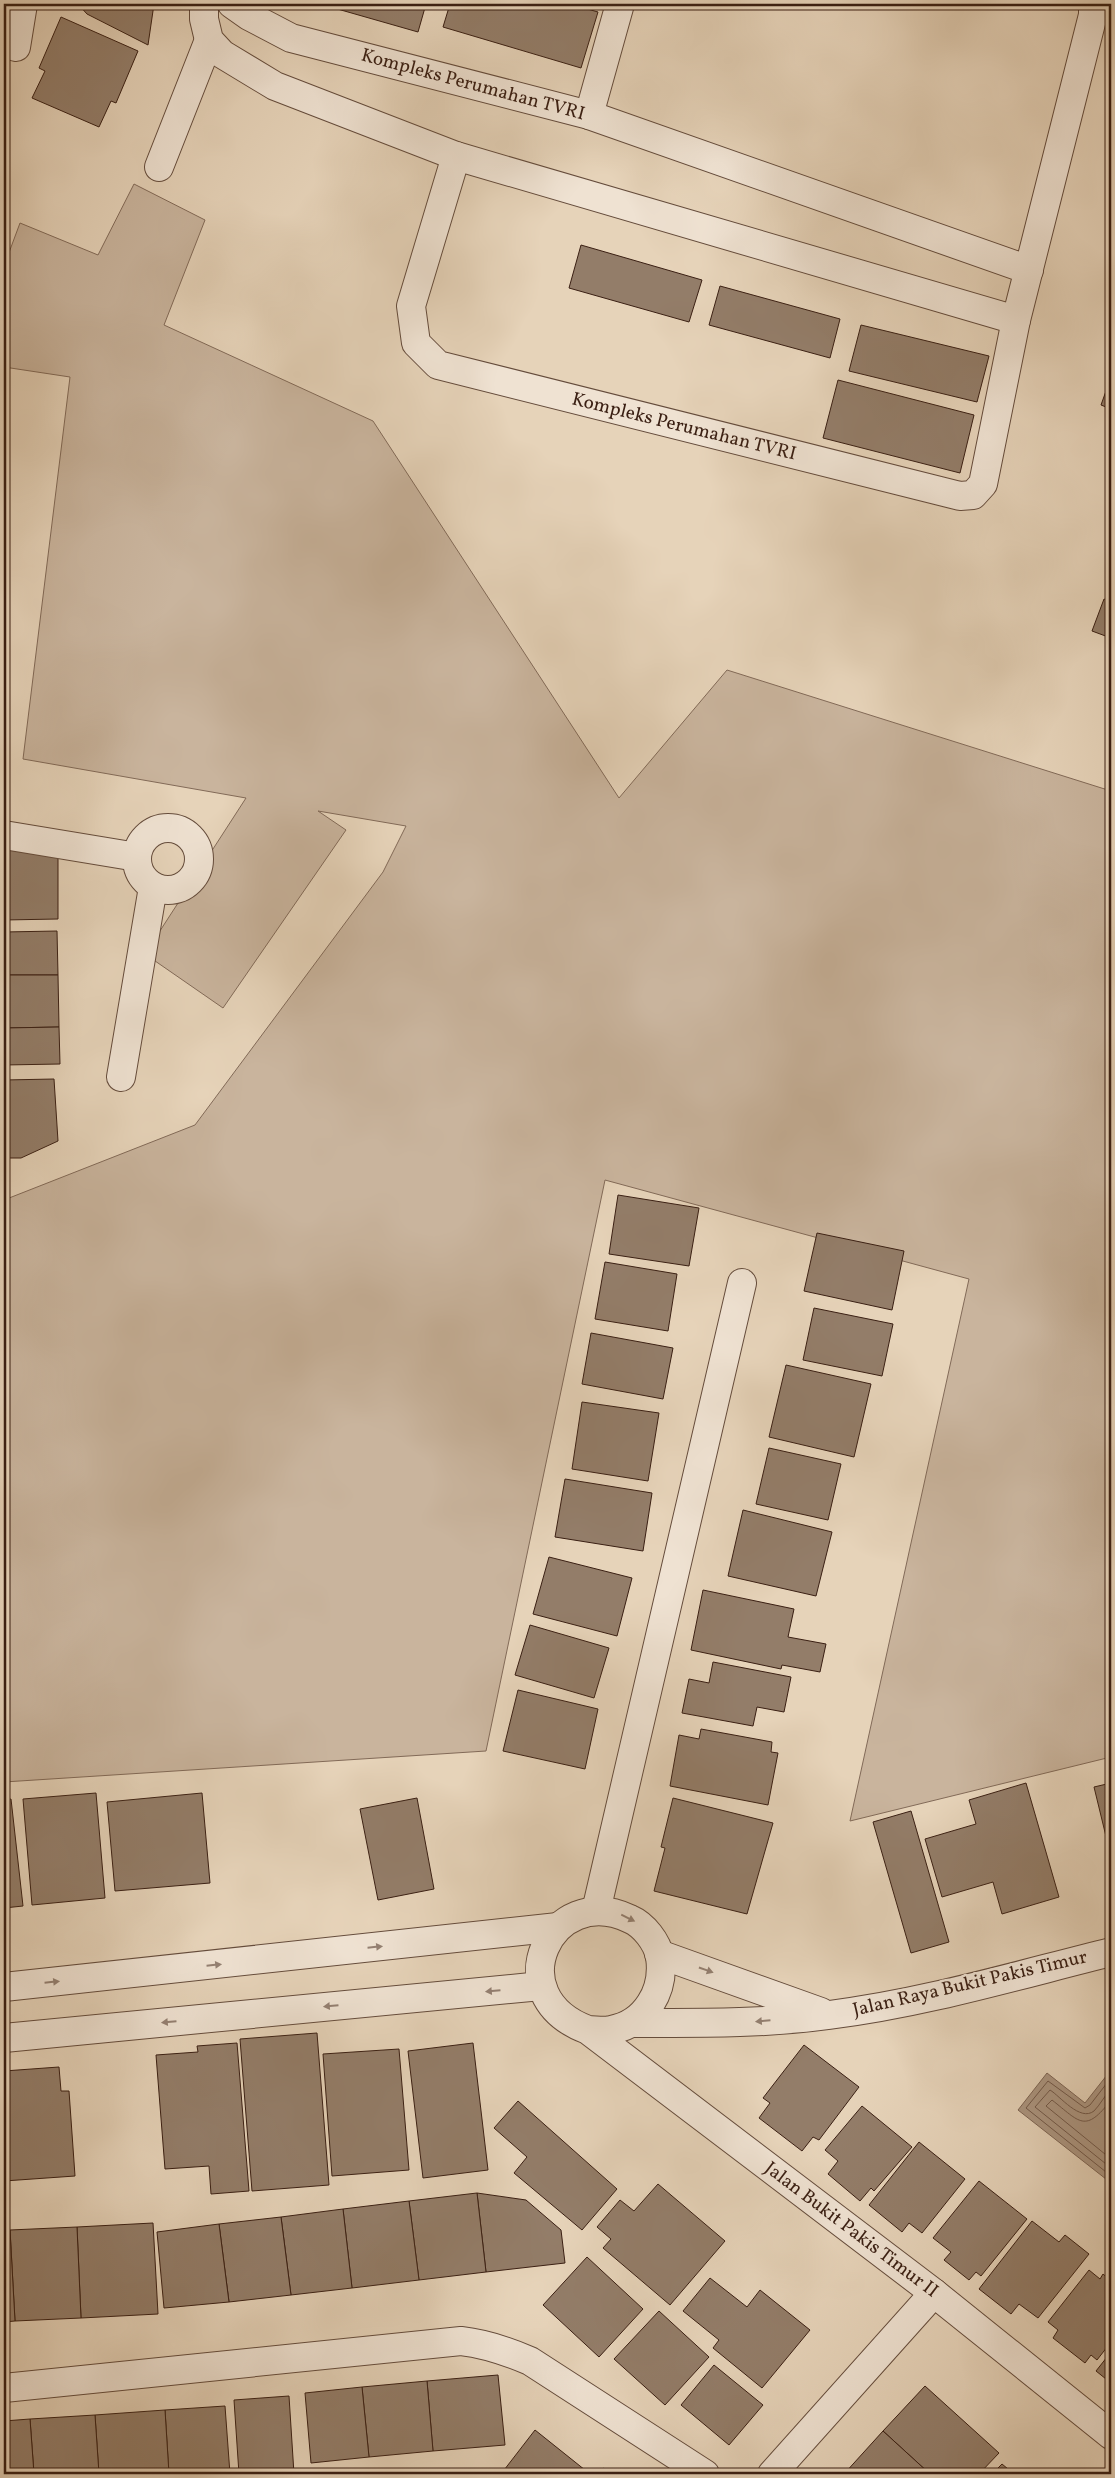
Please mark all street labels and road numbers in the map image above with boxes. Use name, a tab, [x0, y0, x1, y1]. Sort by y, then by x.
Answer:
street label: Kompleks Perumahan TVRI	[358, 43, 588, 127]
street label: Kompleks Perumahan TVRI	[569, 386, 799, 468]
street label: Jalan Raya Bukit Pakis Timur	[850, 1944, 1090, 2024]
street label: Jalan Bukit Pakis Timur II	[759, 2156, 943, 2304]

